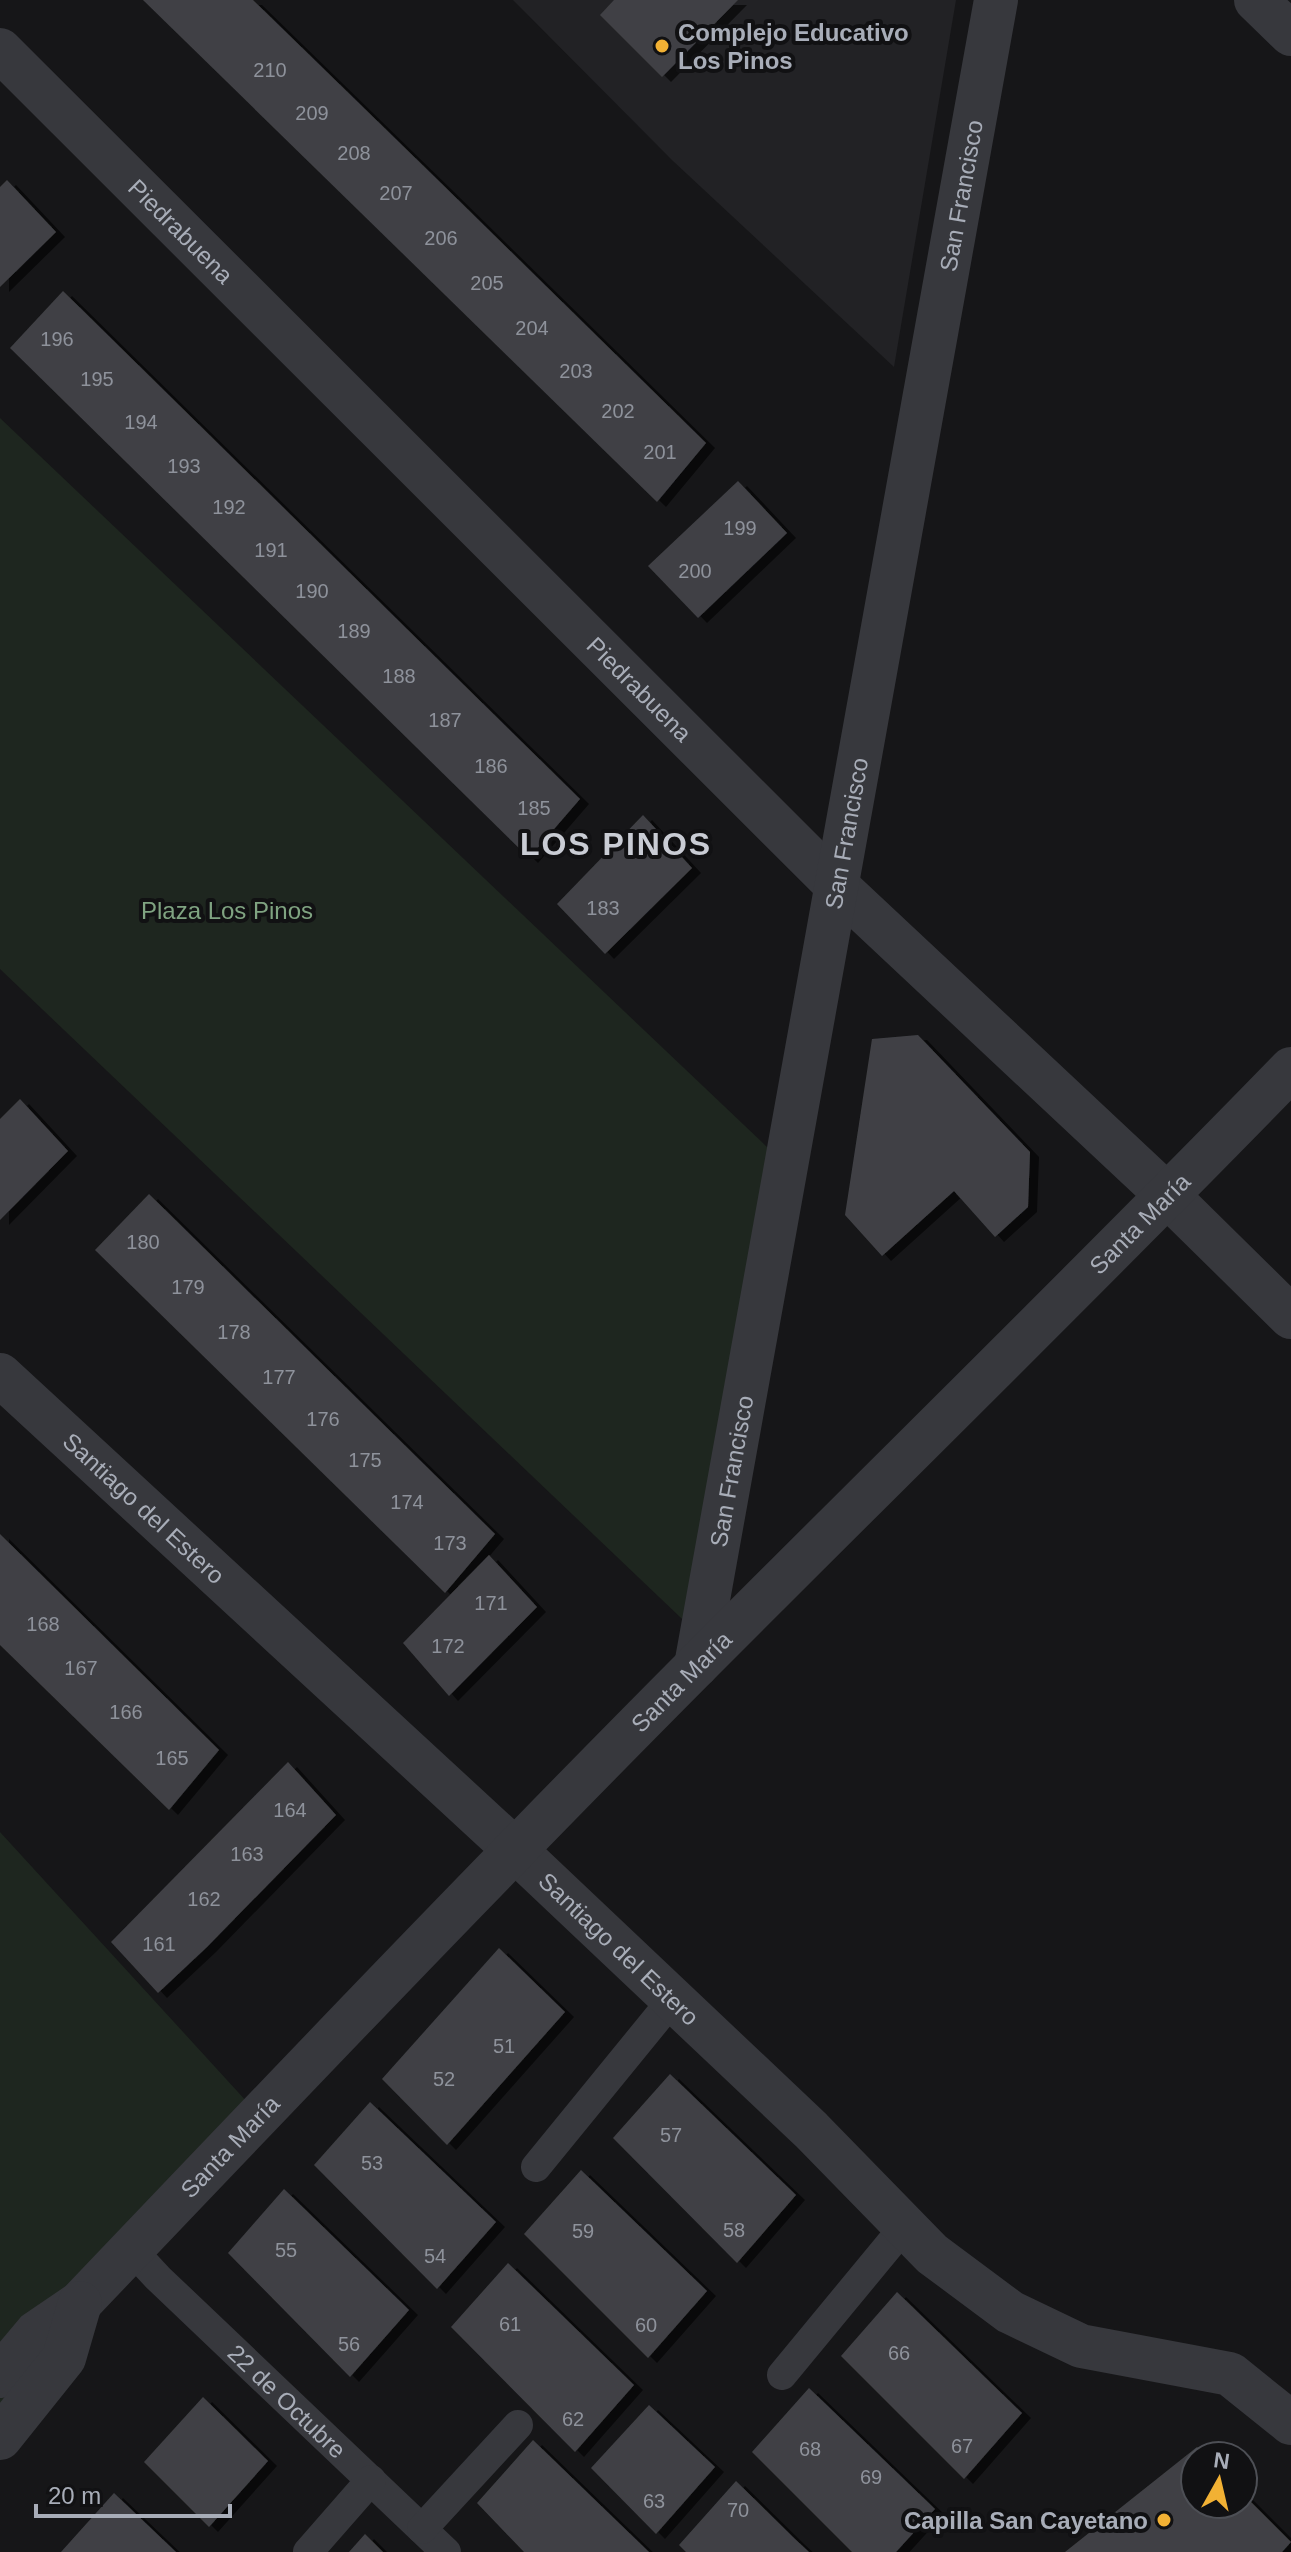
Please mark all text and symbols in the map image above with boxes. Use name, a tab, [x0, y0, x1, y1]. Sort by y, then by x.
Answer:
place label: Complejo Educativo Los Pinos	[678, 19, 909, 74]
marker: Complejo Educativo Los Pinos	[653, 37, 671, 55]
house number: 210	[253, 59, 287, 81]
house number: 209	[295, 102, 329, 124]
street label: San Francisco	[934, 118, 988, 274]
house number: 208	[337, 142, 371, 164]
street label: Piedrabuena	[123, 173, 239, 289]
house number: 207	[379, 182, 413, 204]
house number: 206	[424, 227, 458, 249]
house number: 205	[470, 272, 504, 294]
house number: 204	[515, 317, 549, 339]
house number: 196	[40, 328, 74, 350]
house number: 203	[559, 360, 593, 382]
house number: 195	[80, 368, 114, 390]
house number: 202	[601, 400, 635, 422]
house number: 194	[124, 411, 158, 433]
house number: 201	[643, 441, 677, 463]
house number: 193	[167, 455, 201, 477]
house number: 192	[212, 496, 246, 518]
house number: 199	[723, 517, 757, 539]
house number: 191	[254, 539, 288, 561]
house number: 200	[678, 560, 712, 582]
house number: 190	[295, 580, 329, 602]
house number: 189	[337, 620, 371, 642]
street label: Piedrabuena	[582, 631, 698, 747]
house number: 188	[382, 665, 416, 687]
house number: 187	[428, 709, 462, 731]
house number: 186	[474, 755, 508, 777]
street label: San Francisco	[819, 755, 873, 911]
house number: 185	[517, 797, 551, 819]
district label: LOS PINOS	[520, 826, 712, 862]
park label: Plaza Los Pinos	[141, 897, 313, 924]
house number: 183	[586, 897, 620, 919]
street label: Santa María	[1084, 1167, 1195, 1279]
house number: 180	[126, 1231, 160, 1253]
house number: 179	[171, 1276, 205, 1298]
house number: 178	[217, 1321, 251, 1343]
house number: 177	[262, 1366, 296, 1388]
street label: San Francisco	[704, 1393, 758, 1549]
house number: 176	[306, 1408, 340, 1430]
street label: Santiago del Estero	[58, 1427, 230, 1589]
house number: 175	[348, 1449, 382, 1471]
house number: 174	[390, 1491, 424, 1513]
house number: 173	[433, 1532, 467, 1554]
house number: 171	[474, 1592, 508, 1614]
house number: 168	[26, 1613, 60, 1635]
street label: Santa María	[625, 1625, 737, 1737]
house number: 172	[431, 1635, 465, 1657]
house number: 167	[64, 1657, 98, 1679]
house number: 166	[109, 1701, 143, 1723]
house number: 165	[155, 1747, 189, 1769]
house number: 164	[273, 1799, 307, 1821]
house number: 163	[230, 1843, 264, 1865]
street label: Santiago del Estero	[534, 1867, 705, 2030]
house number: 162	[187, 1888, 221, 1910]
house number: 161	[142, 1933, 176, 1955]
house number: 51	[493, 2035, 515, 2057]
house number: 52	[433, 2068, 455, 2090]
street label: Santa María	[175, 2089, 285, 2203]
house number: 57	[660, 2124, 682, 2146]
house number: 53	[361, 2152, 383, 2174]
house number: 58	[723, 2219, 745, 2241]
house number: 59	[572, 2220, 594, 2242]
house number: 55	[275, 2239, 297, 2261]
house number: 54	[424, 2245, 446, 2267]
house number: 61	[499, 2313, 521, 2335]
house number: 60	[635, 2314, 657, 2336]
house number: 56	[338, 2333, 360, 2355]
street label: 22 de Octubre	[223, 2339, 352, 2463]
house number: 66	[888, 2342, 910, 2364]
house number: 62	[562, 2408, 584, 2430]
house number: 67	[951, 2435, 973, 2457]
house number: 68	[799, 2438, 821, 2460]
north arrow	[1179, 2440, 1259, 2520]
text: N	[1212, 2447, 1231, 2474]
house number: 69	[860, 2466, 882, 2488]
scale bar	[36, 2468, 230, 2518]
text: 20 m	[48, 2482, 101, 2509]
house number: 63	[643, 2490, 665, 2512]
house number: 70	[727, 2499, 749, 2521]
place label: Capilla San Cayetano	[904, 2507, 1148, 2534]
marker: Capilla San Cayetano	[1155, 2511, 1173, 2529]

